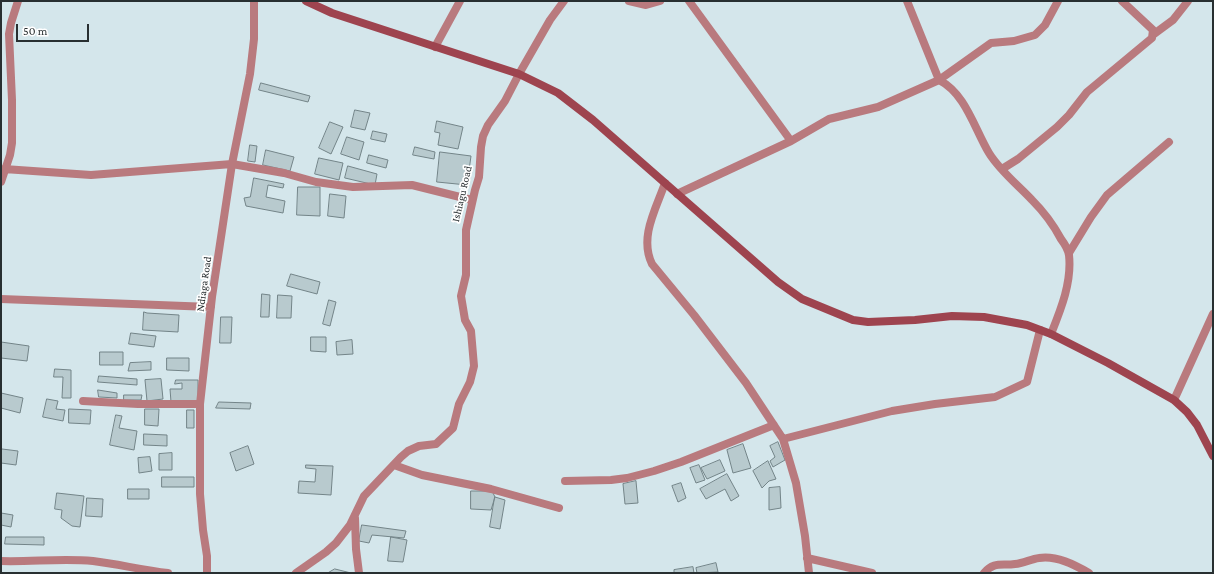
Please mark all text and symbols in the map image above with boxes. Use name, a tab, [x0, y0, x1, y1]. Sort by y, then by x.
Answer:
scale bar	[18, 16, 91, 42]
text: 50 m	[23, 24, 47, 38]
street label: Ishiagu Road	[449, 165, 475, 223]
street label: Ndiaga Road	[194, 256, 214, 312]

